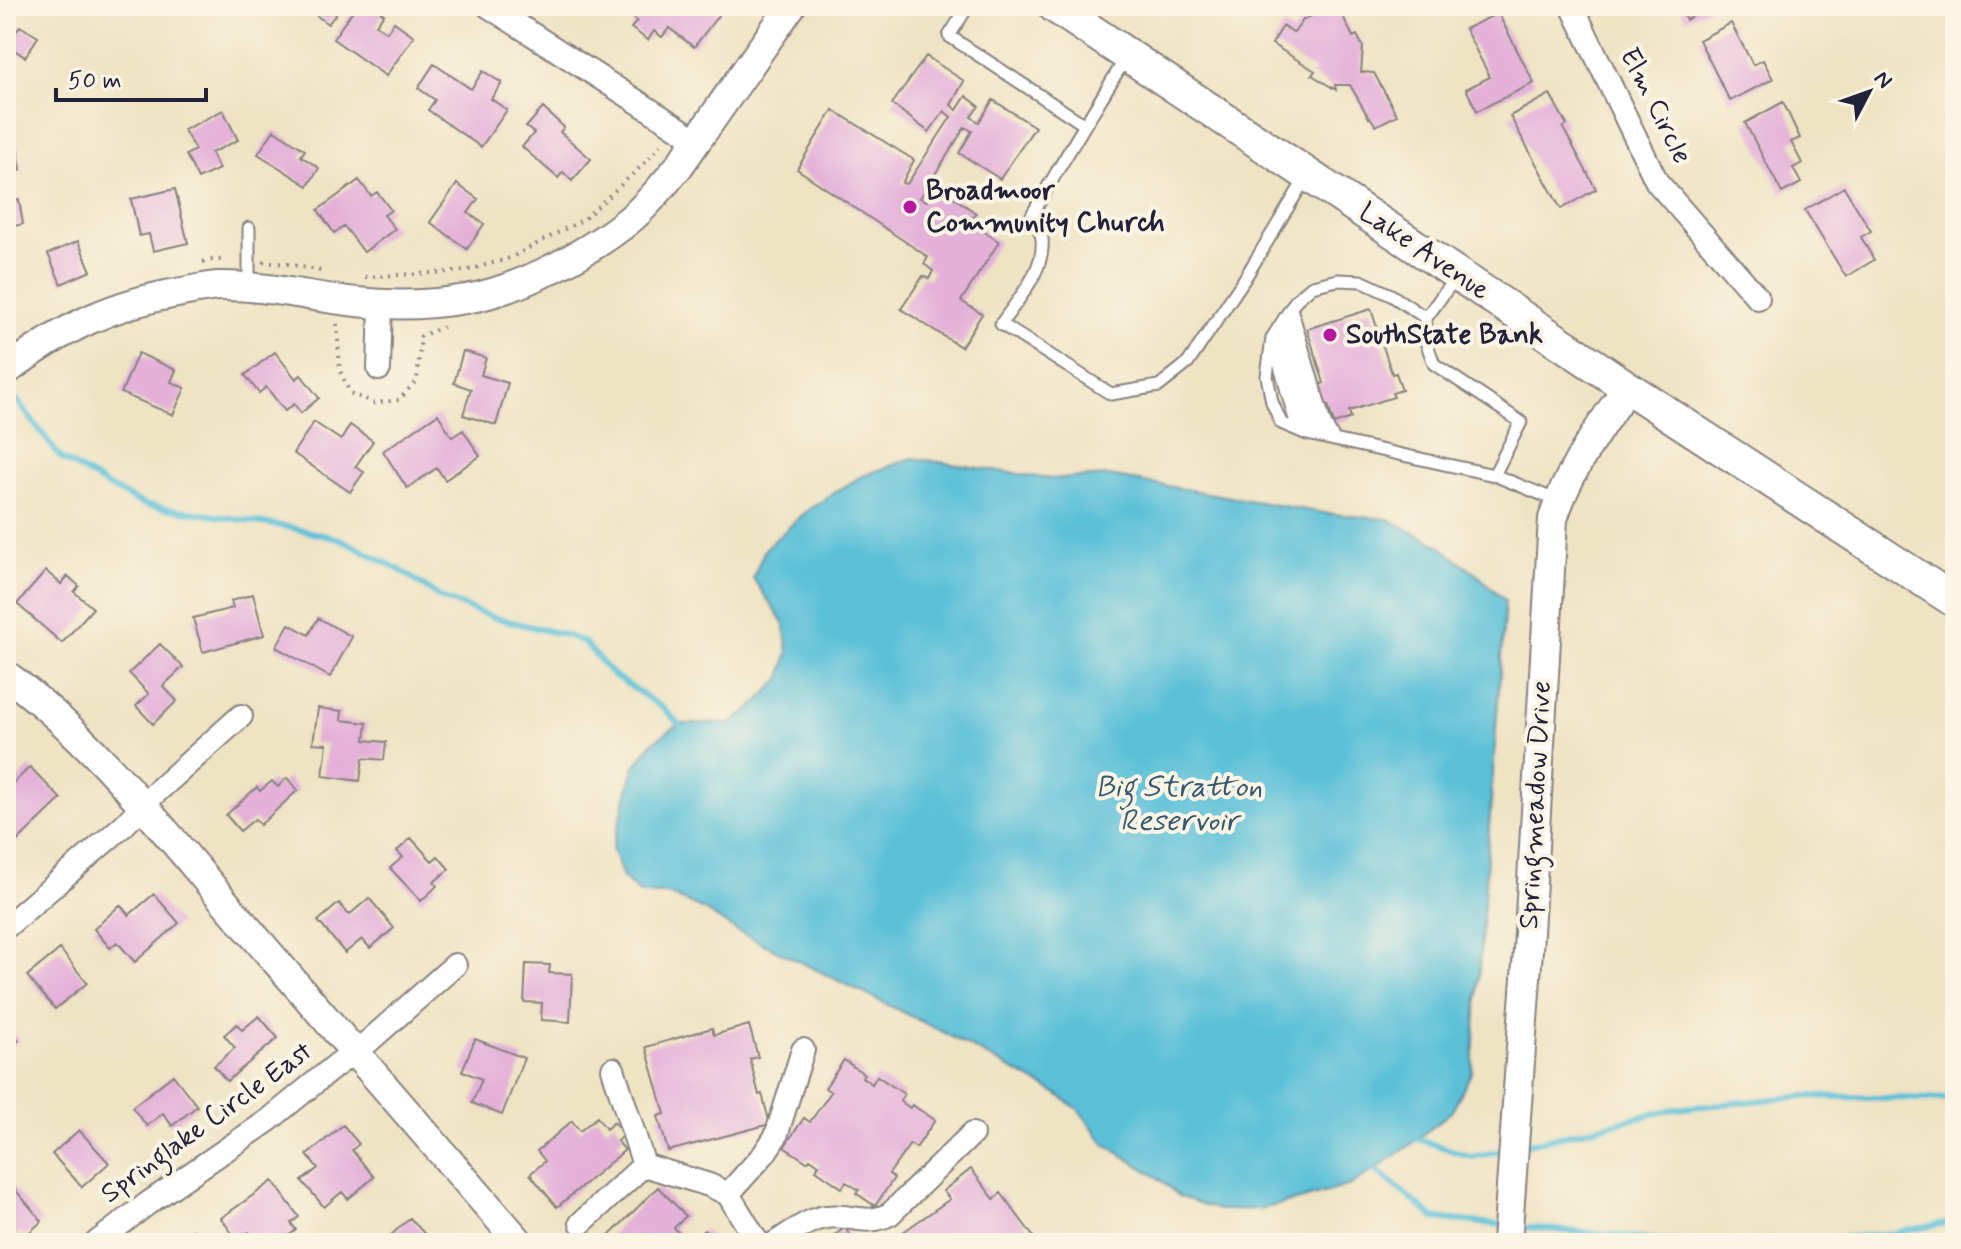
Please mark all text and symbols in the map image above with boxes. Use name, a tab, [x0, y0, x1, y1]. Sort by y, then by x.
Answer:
street label: Elm Circle	[1610, 42, 1700, 170]
scale bar	[56, 52, 206, 102]
north arrow	[1829, 52, 1909, 132]
text: N	[1867, 65, 1898, 95]
text: 50 m	[68, 66, 122, 97]
place label: Broadmoor Community Church	[926, 173, 1165, 242]
street label: Lake Avenue	[1351, 195, 1497, 309]
marker: Broadmoor Community Church	[901, 198, 919, 216]
place label: SouthState Bank	[1346, 317, 1543, 354]
marker: SouthState Bank	[1321, 326, 1339, 344]
street label: Springmeadow Drive	[1511, 680, 1564, 930]
water label: Big Stratton Reservoir	[1096, 768, 1262, 841]
street label: Springlake Circle East	[94, 1033, 322, 1215]

